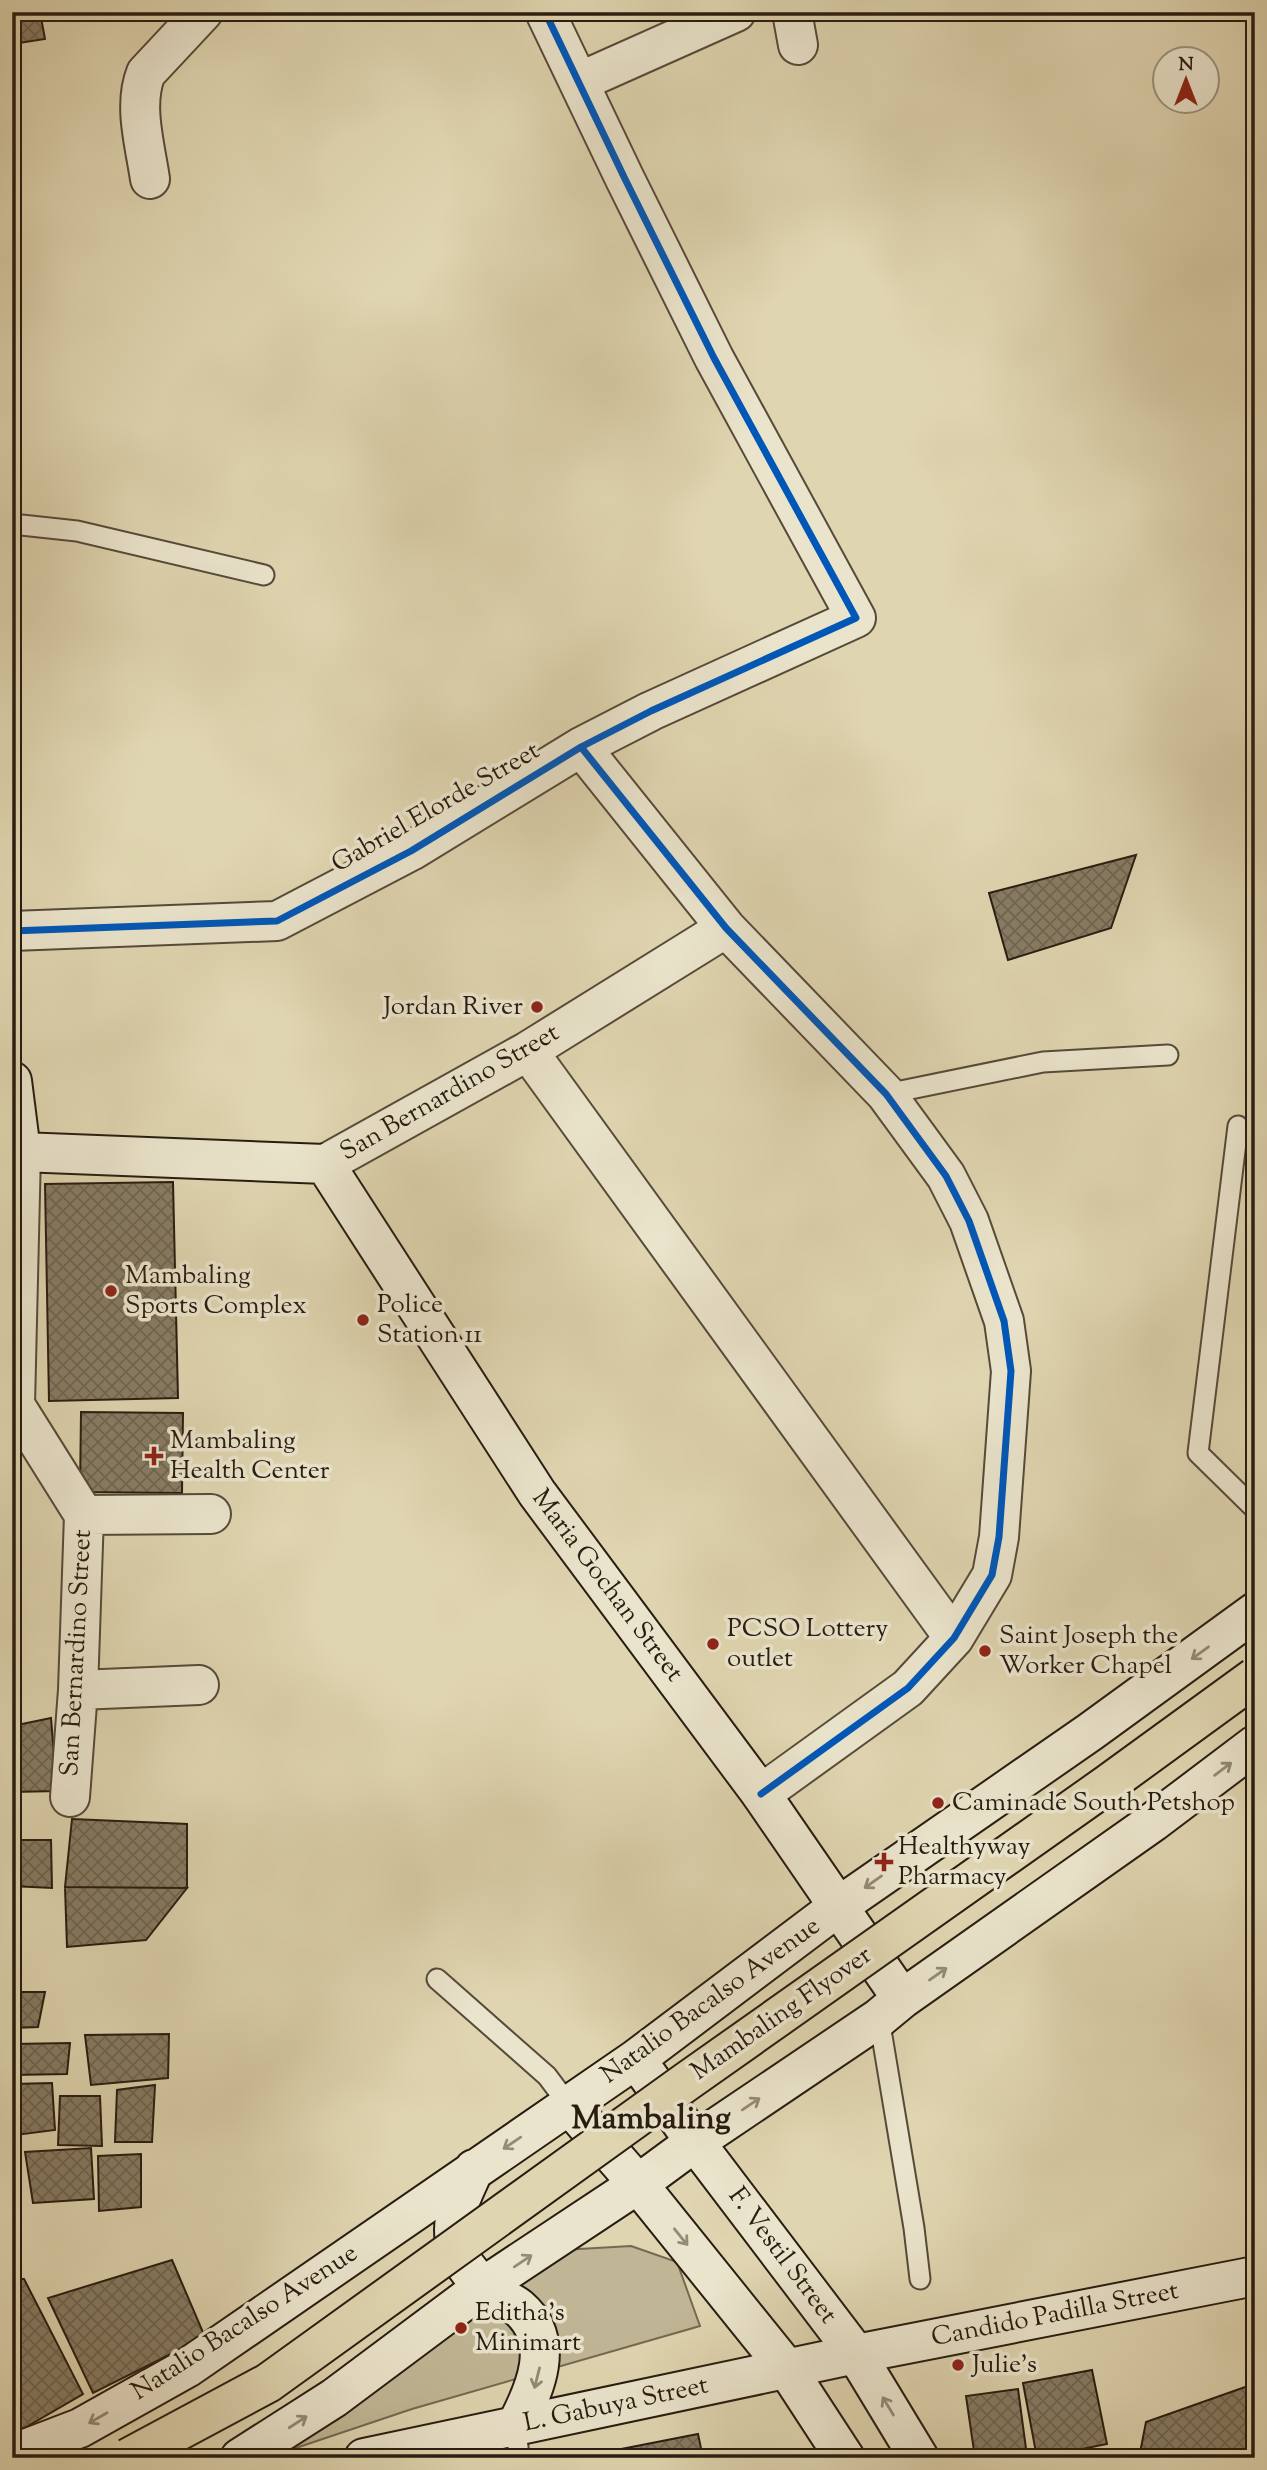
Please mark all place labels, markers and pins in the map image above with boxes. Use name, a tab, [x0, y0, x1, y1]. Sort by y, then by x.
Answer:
place label: Jordan River	[381, 989, 523, 1026]
marker: Jordan River	[529, 999, 545, 1015]
place label: Mambaling Sports Complex	[125, 1258, 307, 1325]
marker: Mambaling Sports Complex	[103, 1283, 119, 1299]
place label: Police Station 11	[377, 1287, 482, 1354]
marker: Police Station 11	[355, 1312, 371, 1328]
place label: Mambaling Health Center	[170, 1423, 330, 1490]
marker: Mambaling Health Center	[144, 1446, 164, 1466]
place label: PCSO Lottery outlet	[727, 1611, 888, 1678]
place label: Saint Joseph the Worker Chapel	[999, 1618, 1178, 1685]
marker: PCSO Lottery outlet	[705, 1636, 721, 1652]
marker: Saint Joseph the Worker Chapel	[977, 1643, 993, 1659]
place label: Caminade South Petshop	[952, 1785, 1235, 1822]
marker: Caminade South Petshop	[930, 1795, 946, 1811]
place label: Healthyway Pharmacy	[898, 1829, 1031, 1896]
marker: Healthyway Pharmacy	[876, 1854, 892, 1870]
place label: Editha's Minimart	[475, 2295, 581, 2362]
marker: Editha's Minimart	[453, 2320, 469, 2336]
place label: Julie's	[970, 2347, 1037, 2384]
marker: Julie's	[950, 2357, 966, 2373]

